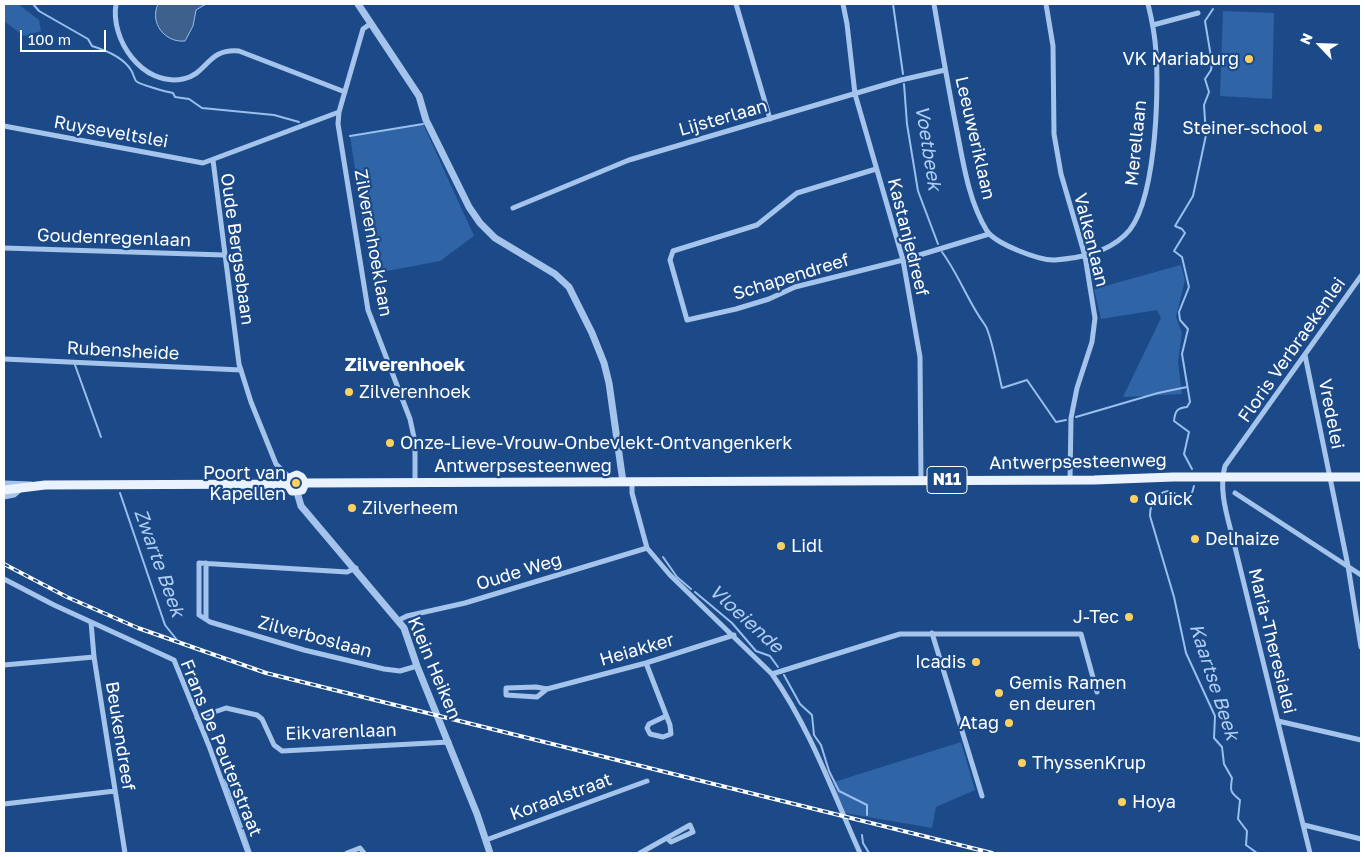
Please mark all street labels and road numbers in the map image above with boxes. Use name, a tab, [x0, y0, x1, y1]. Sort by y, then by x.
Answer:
street label: Leeuweriklaan	[950, 74, 1000, 202]
street label: Lijsterlaan	[676, 95, 770, 141]
street label: Merellaan	[1121, 99, 1151, 187]
street label: Ruyseveltslei	[52, 111, 170, 153]
street label: Zilverenhoeklaan	[349, 168, 397, 318]
street label: Oude Bergsebaan	[216, 172, 258, 326]
street label: Kastanjedreef	[883, 176, 933, 298]
street label: Valkenlaan	[1069, 191, 1113, 289]
street label: Goudenregenlaan	[37, 225, 191, 251]
street label: Schapendreef	[730, 249, 852, 305]
street label: Floris Verbraekenlei	[1234, 273, 1350, 427]
street label: Rubensheide	[66, 337, 180, 365]
street label: Vredelei	[1314, 377, 1348, 451]
street label: Antwerpsesteenweg	[989, 450, 1167, 474]
street label: Antwerpsesteenweg	[434, 455, 612, 477]
road number: N11	[927, 466, 967, 494]
street label: Oude Weg	[474, 549, 564, 595]
street label: Maria-Theresialei	[1243, 566, 1301, 716]
street label: Zilverboslaan	[256, 611, 374, 663]
street label: Klein Heiken	[403, 614, 465, 722]
street label: Heiakker	[597, 629, 677, 671]
street label: Frans De Peuterstraat	[176, 656, 266, 840]
street label: Beukendreef	[101, 680, 139, 792]
street label: Eikvarenlaan	[285, 719, 397, 745]
street label: Koraalstraat	[507, 769, 615, 825]

